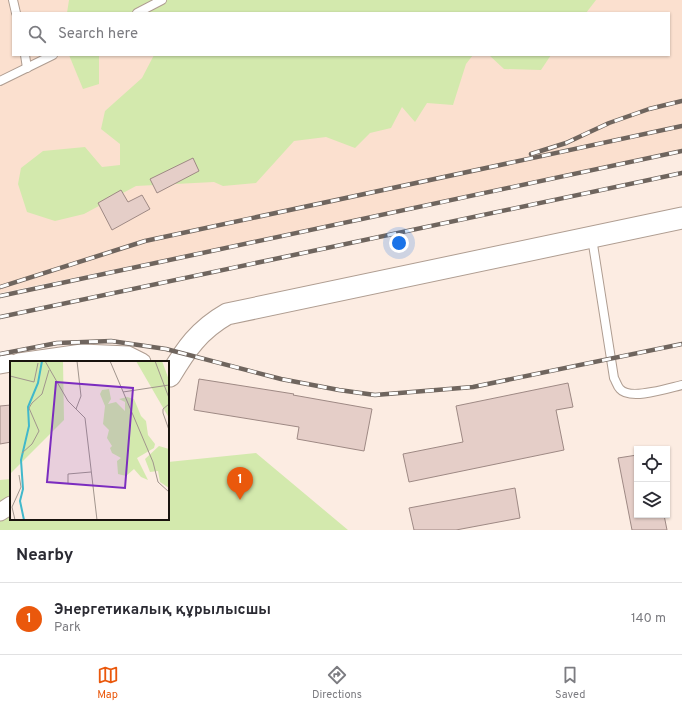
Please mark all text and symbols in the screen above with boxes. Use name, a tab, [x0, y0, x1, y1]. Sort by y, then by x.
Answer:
search box	[12, 12, 670, 56]
icon: search	[26, 23, 48, 45]
text: Search here	[58, 25, 138, 44]
your location	[389, 233, 409, 253]
inset map	[10, 361, 169, 520]
map controls	[634, 446, 670, 518]
button: locate	[634, 446, 670, 482]
pin: 1	[227, 467, 253, 500]
button: layers	[634, 482, 670, 518]
text: Nearby	[16, 545, 73, 567]
text: Энергетикалық құрылысшы	[54, 601, 271, 620]
text: 1	[26, 611, 32, 627]
text: 140 m	[631, 611, 666, 627]
text: Park	[54, 620, 81, 636]
tab: Map	[97, 664, 119, 702]
tab: Directions	[312, 664, 362, 702]
tab: Saved	[555, 664, 585, 702]

